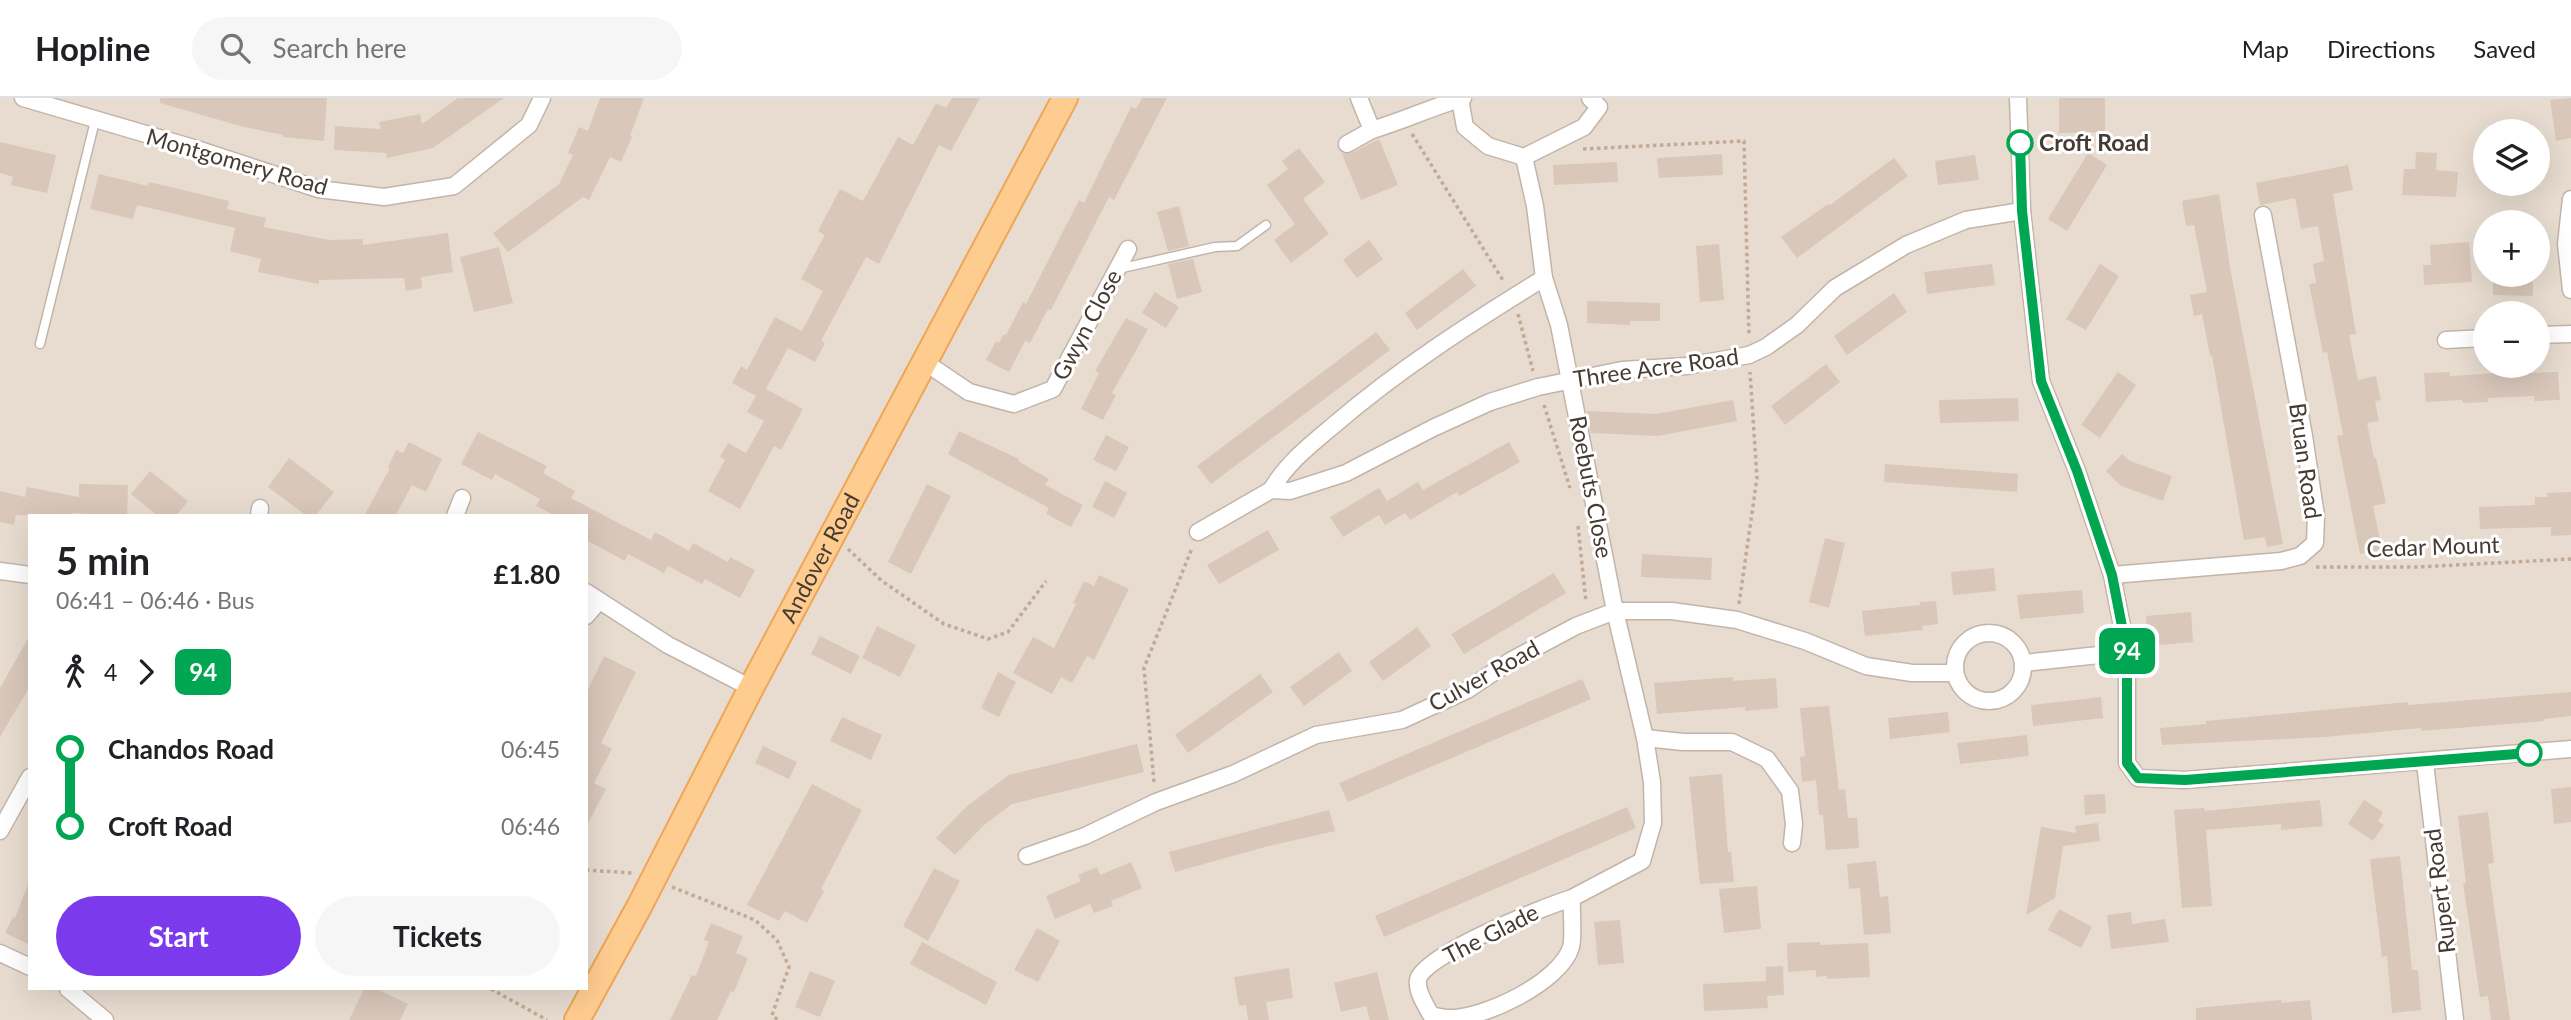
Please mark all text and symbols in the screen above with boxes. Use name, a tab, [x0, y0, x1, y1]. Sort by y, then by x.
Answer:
search box	[192, 17, 682, 80]
text: Hopline	[35, 28, 150, 68]
icon: search	[216, 29, 254, 67]
text: Search here	[272, 32, 407, 64]
text: Map	[2242, 34, 2289, 63]
text: Directions	[2327, 34, 2435, 63]
text: Saved	[2473, 34, 2536, 63]
map controls	[2473, 119, 2550, 378]
button: layers	[2473, 119, 2550, 196]
street label: Montgomery Road	[143, 122, 331, 200]
place label: Croft Road	[2039, 128, 2149, 156]
marker: Croft Road	[2007, 130, 2033, 156]
button: +	[2473, 210, 2550, 287]
street label: Gwyn Close	[1045, 264, 1127, 385]
button: −	[2473, 301, 2550, 378]
street label: Three Acre Road	[1571, 342, 1740, 392]
street label: Bruan Road	[2284, 401, 2328, 521]
street label: Roebuts Close	[1564, 413, 1620, 560]
street label: Andover Road	[773, 488, 865, 627]
street label: Cedar Mount	[2366, 530, 2501, 562]
text: 5 min	[56, 537, 150, 583]
text: £1.80	[494, 558, 560, 590]
text: 06:41 – 06:46 · Bus	[56, 586, 255, 614]
line badge: 94	[2096, 628, 2158, 674]
street label: Culver Road	[1423, 633, 1544, 717]
text: 94	[2113, 636, 2141, 665]
icon: walk	[56, 653, 94, 691]
icon: forward	[127, 653, 165, 691]
text: 94	[189, 657, 217, 686]
text: 4	[104, 658, 117, 686]
text: Chandos Road	[108, 733, 274, 765]
text: 06:45	[501, 735, 560, 763]
unlabelled marker	[2516, 740, 2542, 766]
text: Croft Road	[108, 810, 233, 842]
text: 06:46	[501, 812, 560, 840]
street label: Rupert Road	[2417, 827, 2461, 955]
button: Start	[56, 896, 301, 976]
button: Tickets	[315, 896, 560, 976]
street label: The Glade	[1438, 897, 1543, 969]

